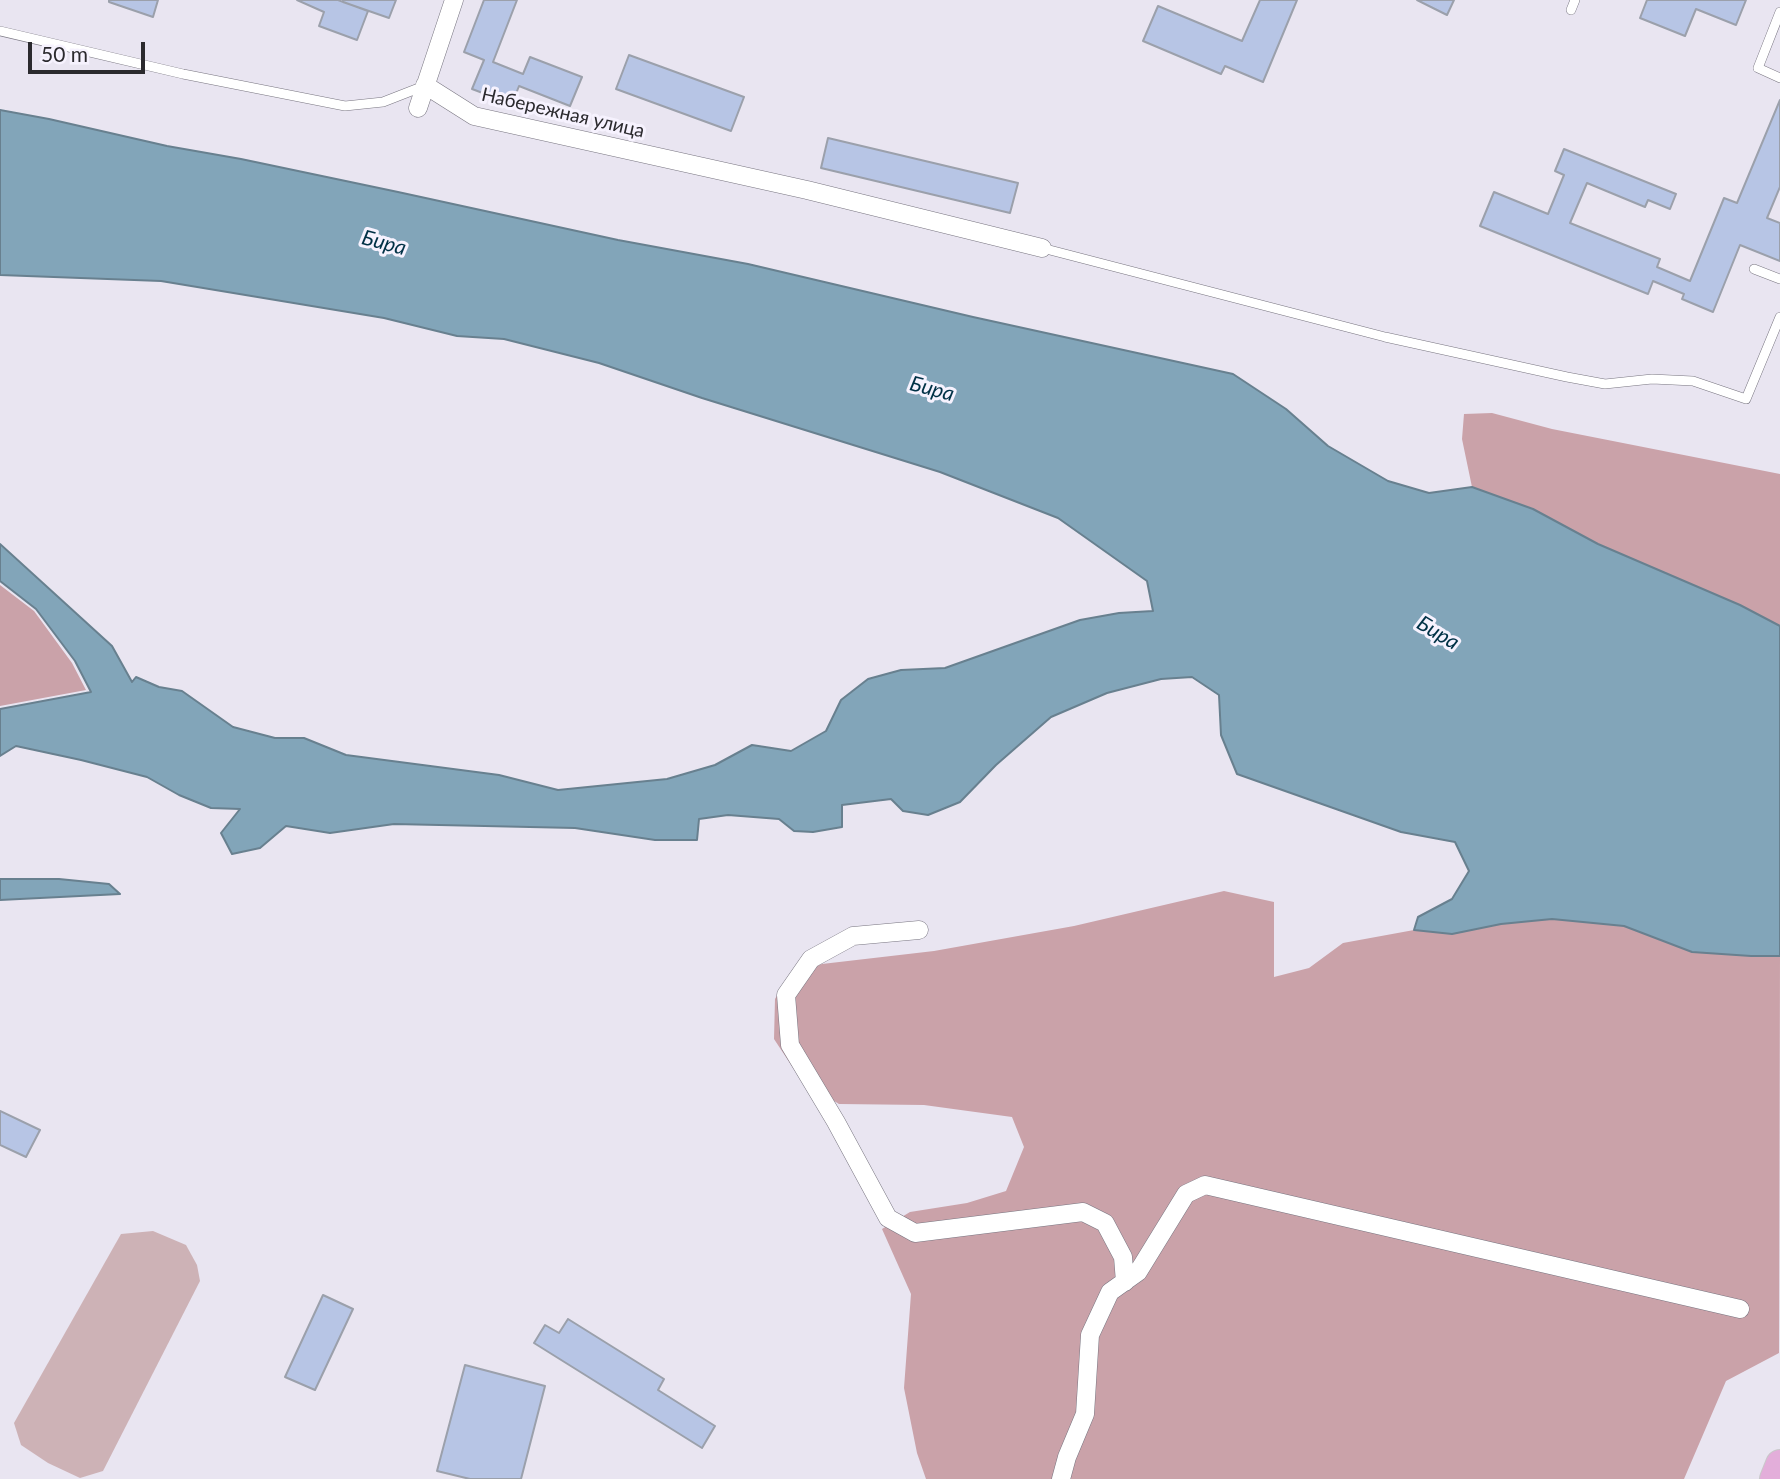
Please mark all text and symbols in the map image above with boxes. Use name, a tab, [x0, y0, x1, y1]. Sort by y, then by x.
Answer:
scale bar	[32, 28, 149, 72]
text: 50 m	[41, 41, 88, 66]
street label: Набережная улица	[479, 83, 647, 143]
water label: Бира	[359, 225, 409, 261]
water label: Бира	[907, 371, 957, 407]
water label: Бира	[1412, 611, 1464, 655]

